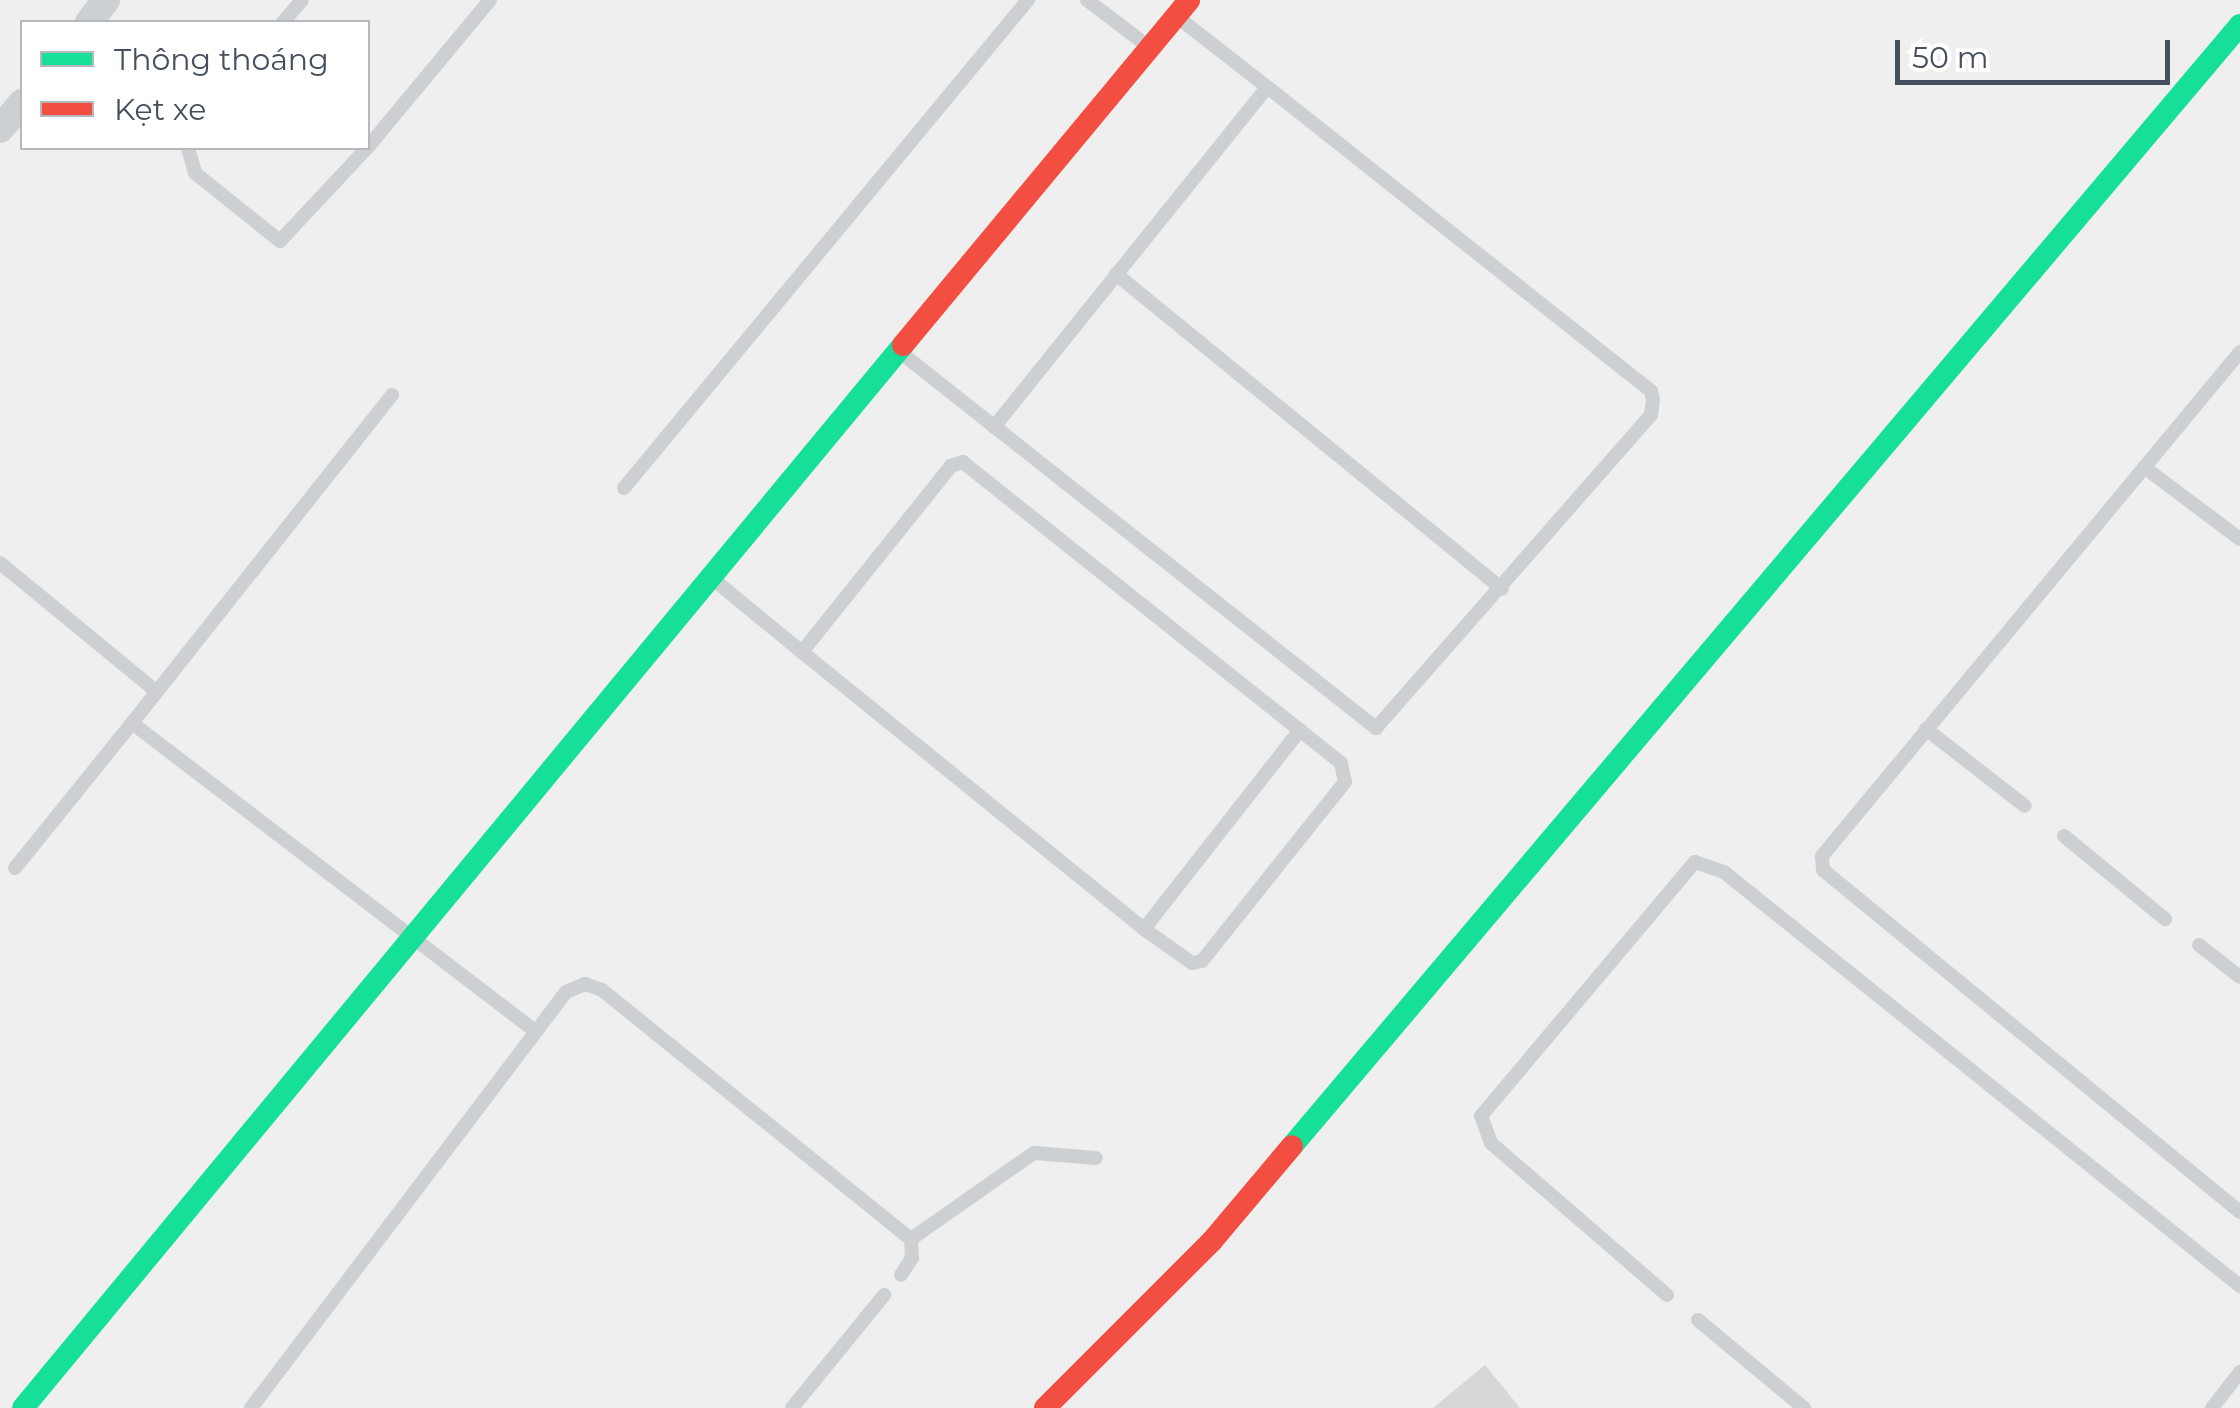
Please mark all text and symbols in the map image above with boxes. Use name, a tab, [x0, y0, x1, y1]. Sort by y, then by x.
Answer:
legend	[20, 20, 370, 150]
scale bar	[1900, 20, 2175, 82]
text: 50 m	[1912, 39, 1989, 76]
text: Thông thoáng	[114, 41, 329, 78]
text: Kẹt xe	[114, 91, 206, 128]

